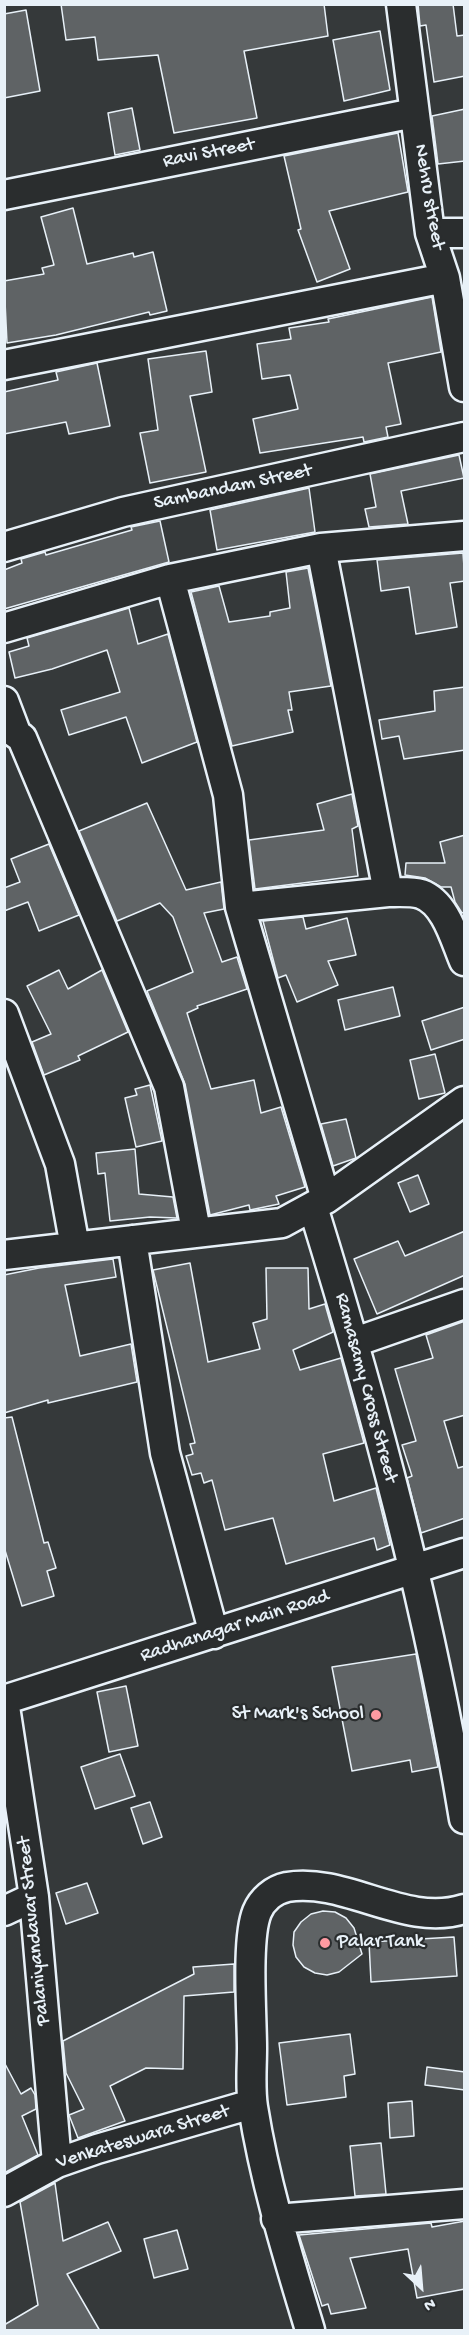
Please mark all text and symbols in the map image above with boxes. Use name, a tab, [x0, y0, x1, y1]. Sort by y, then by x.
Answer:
street label: Ravi Street	[161, 133, 257, 175]
street label: Nehru street	[407, 142, 449, 252]
street label: Sambandam Street	[152, 460, 314, 516]
street label: Ramasamy Cross Street	[328, 1291, 402, 1485]
street label: Radhanagar Main Road	[137, 1585, 333, 1669]
place label: St Mark's School	[232, 1703, 364, 1727]
marker: St Mark's School	[369, 1708, 383, 1722]
street label: Palaniyandavar Street	[13, 1835, 57, 2027]
place label: Palar Tank	[337, 1931, 424, 1955]
marker: Palar Tank	[318, 1936, 332, 1950]
street label: Venkateswara Street	[54, 2100, 232, 2176]
north arrow	[391, 2257, 451, 2317]
text: N	[420, 2293, 438, 2314]

